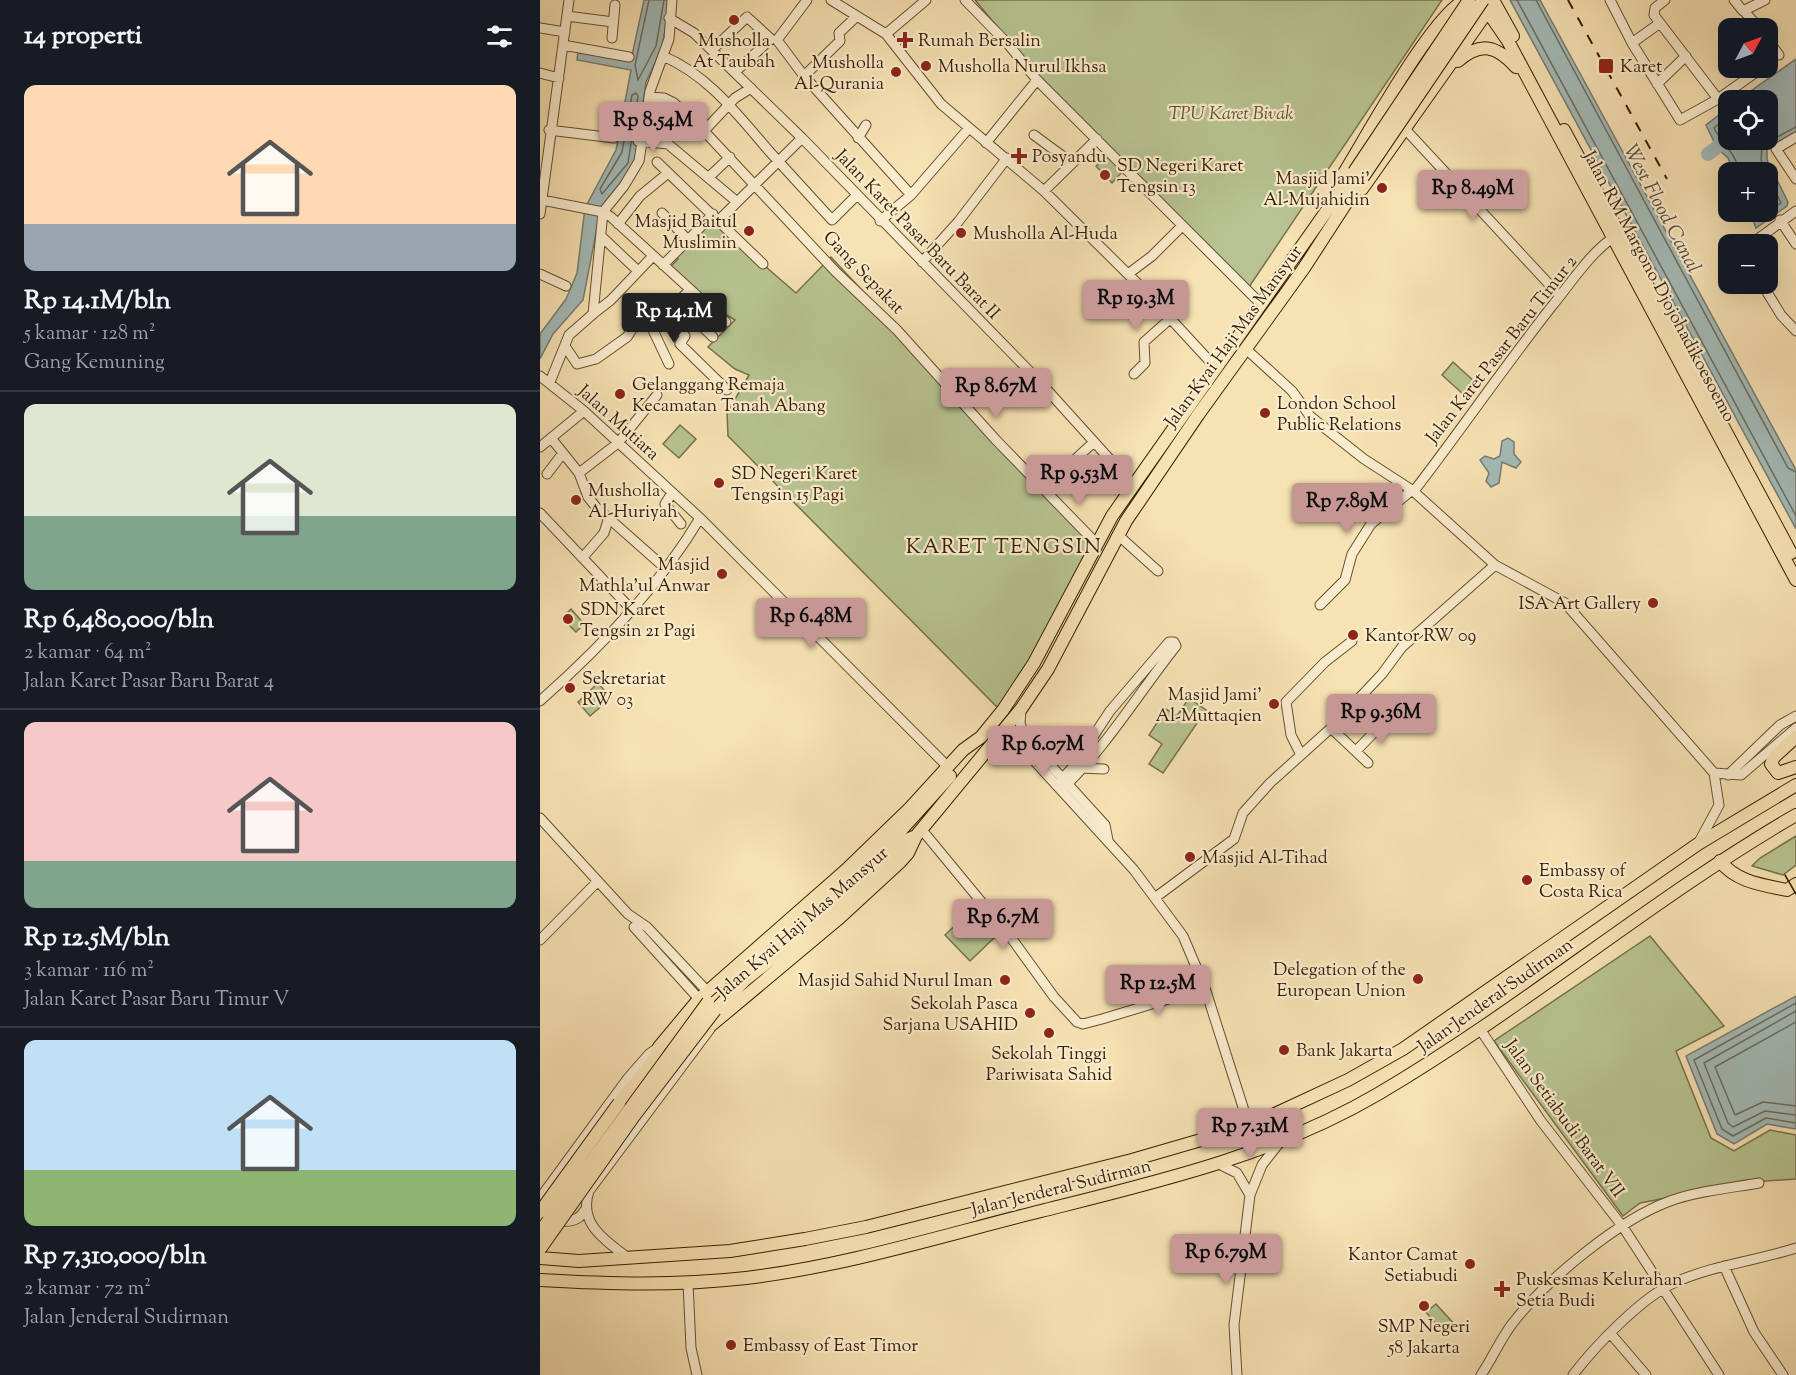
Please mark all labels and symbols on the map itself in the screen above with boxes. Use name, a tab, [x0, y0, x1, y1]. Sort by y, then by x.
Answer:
marker: Musholla At Taubah	[727, 13, 741, 27]
north arrow	[1718, 18, 1778, 78]
place label: Musholla At Taubah	[693, 29, 776, 76]
place label: Rumah Bersalin	[918, 29, 1041, 55]
marker: Rumah Bersalin	[896, 31, 914, 49]
place label: Musholla Al-Qurania	[794, 51, 884, 98]
place label: Musholla Nurul Ikhsa	[938, 55, 1107, 81]
place label: Karet	[1620, 55, 1662, 81]
marker: Karet	[1597, 57, 1615, 75]
marker: Musholla Nurul Ikhsa	[919, 59, 933, 73]
marker: Musholla Al-Qurania	[889, 65, 903, 79]
pin: Rp 8.54M	[591, 102, 715, 153]
park label: TPU Karet Bivak	[1169, 102, 1293, 128]
water label: West Flood Canal	[1615, 140, 1707, 279]
street label: Jalan Karet Pasar Baru Barat II	[827, 144, 1005, 326]
place label: Posyandu	[1032, 145, 1106, 171]
street label: Jalan RM Margono Djojohadikoesoemo	[1575, 146, 1741, 427]
marker: Posyandu	[1010, 147, 1028, 165]
place label: SD Negeri Karet Tengsin 13	[1117, 154, 1243, 201]
place label: Masjid Jami' Al-Mujahidin	[1263, 167, 1370, 214]
marker: SD Negeri Karet Tengsin 13	[1098, 168, 1112, 182]
pin: Rp 8.49M	[1411, 170, 1535, 221]
marker: Masjid Jami' Al-Mujahidin	[1375, 181, 1389, 195]
place label: Masjid Baitul Muslimin	[635, 210, 737, 257]
place label: Musholla Al-Huda	[973, 222, 1118, 248]
marker: Masjid Baitul Muslimin	[742, 224, 756, 238]
street label: Gang Sepakat	[816, 226, 909, 321]
marker: Musholla Al-Huda	[954, 226, 968, 240]
street label: Jalan Kyai Haji Mas Mansyur	[1159, 240, 1310, 435]
street label: Jalan Karet Pasar Baru Timur 2	[1420, 250, 1585, 451]
pin: Rp 19.3M	[1074, 280, 1198, 331]
pin: Rp 14.1M	[612, 293, 736, 344]
pin: Rp 8.67M	[934, 368, 1058, 419]
place label: Gelanggang Remaja Kecamatan Tanah Abang	[632, 373, 826, 420]
street label: Jalan Mutiara	[570, 379, 664, 467]
marker: Gelanggang Remaja Kecamatan Tanah Abang	[613, 387, 627, 401]
place label: London School Public Relations	[1277, 392, 1401, 439]
marker: London School Public Relations	[1258, 406, 1272, 420]
pin: Rp 9.53M	[1017, 455, 1141, 506]
place label: SD Negeri Karet Tengsin 15 Pagi	[731, 462, 857, 509]
marker: SD Negeri Karet Tengsin 15 Pagi	[712, 476, 726, 490]
place label: Musholla Al-Huriyah	[588, 479, 678, 526]
pin: Rp 7.89M	[1285, 483, 1409, 534]
marker: Musholla Al-Huriyah	[569, 493, 583, 507]
district label: KARET TENGSIN	[906, 533, 1102, 563]
place label: Masjid Mathla'ul Anwar	[579, 553, 710, 600]
marker: Masjid Mathla'ul Anwar	[715, 567, 729, 581]
place label: ISA Art Gallery	[1518, 592, 1641, 618]
marker: ISA Art Gallery	[1646, 596, 1660, 610]
place label: SDN Karet Tengsin 21 Pagi	[580, 598, 696, 645]
pin: Rp 6.48M	[749, 598, 873, 649]
marker: SDN Karet Tengsin 21 Pagi	[561, 612, 575, 626]
place label: Kantor RW 09	[1365, 624, 1476, 650]
marker: Kantor RW 09	[1346, 628, 1360, 642]
place label: Sekretariat RW 03	[582, 667, 666, 714]
marker: Sekretariat RW 03	[563, 681, 577, 695]
place label: Masjid Jami' Al-Muttaqien	[1156, 683, 1262, 730]
pin: Rp 9.36M	[1319, 694, 1443, 745]
marker: Masjid Jami' Al-Muttaqien	[1267, 697, 1281, 711]
pin: Rp 6.07M	[981, 726, 1105, 777]
street label: Jalan Kyai Haji Mas Mansyur	[711, 841, 895, 1006]
place label: Masjid Al-Tihad	[1202, 846, 1328, 872]
marker: Masjid Al-Tihad	[1183, 850, 1197, 864]
place label: Embassy of Costa Rica	[1539, 859, 1627, 906]
marker: Embassy of Costa Rica	[1520, 873, 1534, 887]
pin: Rp 6.7M	[948, 899, 1058, 950]
street label: Jalan Jenderal Sudirman	[1412, 933, 1579, 1061]
place label: Delegation of the European Union	[1273, 958, 1406, 1005]
pin: Rp 12.5M	[1096, 965, 1220, 1016]
place label: Masjid Sahid Nurul Iman	[798, 969, 993, 995]
marker: Delegation of the European Union	[1411, 972, 1425, 986]
marker: Masjid Sahid Nurul Iman	[998, 973, 1012, 987]
place label: Sekolah Pasca Sarjana USAHID	[882, 992, 1018, 1039]
marker: Sekolah Pasca Sarjana USAHID	[1023, 1006, 1037, 1020]
marker: Sekolah Tinggi Pariwisata Sahid	[1042, 1026, 1056, 1040]
street label: Jalan Setiabudi Barat VII	[1497, 1034, 1630, 1204]
place label: Bank Jakarta	[1296, 1039, 1393, 1065]
place label: Sekolah Tinggi Pariwisata Sahid	[986, 1042, 1112, 1089]
marker: Bank Jakarta	[1277, 1043, 1291, 1057]
pin: Rp 7.31M	[1188, 1108, 1312, 1159]
street label: Jalan Jenderal Sudirman	[968, 1154, 1154, 1224]
pin: Rp 6.79M	[1164, 1234, 1288, 1285]
place label: Kantor Camat Setiabudi	[1348, 1243, 1458, 1290]
marker: Kantor Camat Setiabudi	[1463, 1257, 1477, 1271]
place label: Puskesmas Kelurahan Setia Budi	[1516, 1268, 1683, 1315]
marker: Puskesmas Kelurahan Setia Budi	[1493, 1280, 1511, 1298]
marker: SMP Negeri 58 Jakarta	[1417, 1299, 1431, 1313]
place label: SMP Negeri 58 Jakarta	[1378, 1315, 1470, 1362]
place label: Embassy of East Timor	[743, 1334, 918, 1360]
marker: Embassy of East Timor	[724, 1338, 738, 1352]

